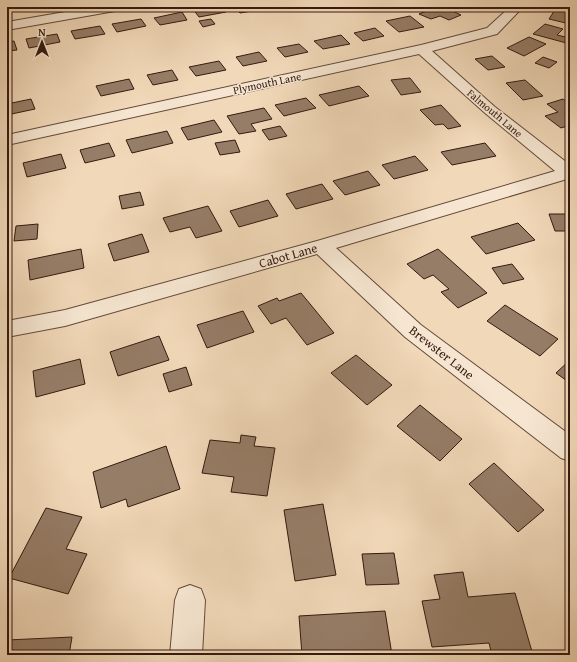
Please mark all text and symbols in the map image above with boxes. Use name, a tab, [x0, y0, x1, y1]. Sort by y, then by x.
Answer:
north arrow	[22, 22, 62, 62]
text: N	[38, 24, 46, 40]
street label: Plymouth Lane	[231, 68, 303, 98]
street label: Falmouth Lane	[464, 85, 526, 141]
street label: Cabot Lane	[257, 238, 320, 273]
street label: Brewster Lane	[405, 321, 478, 384]

